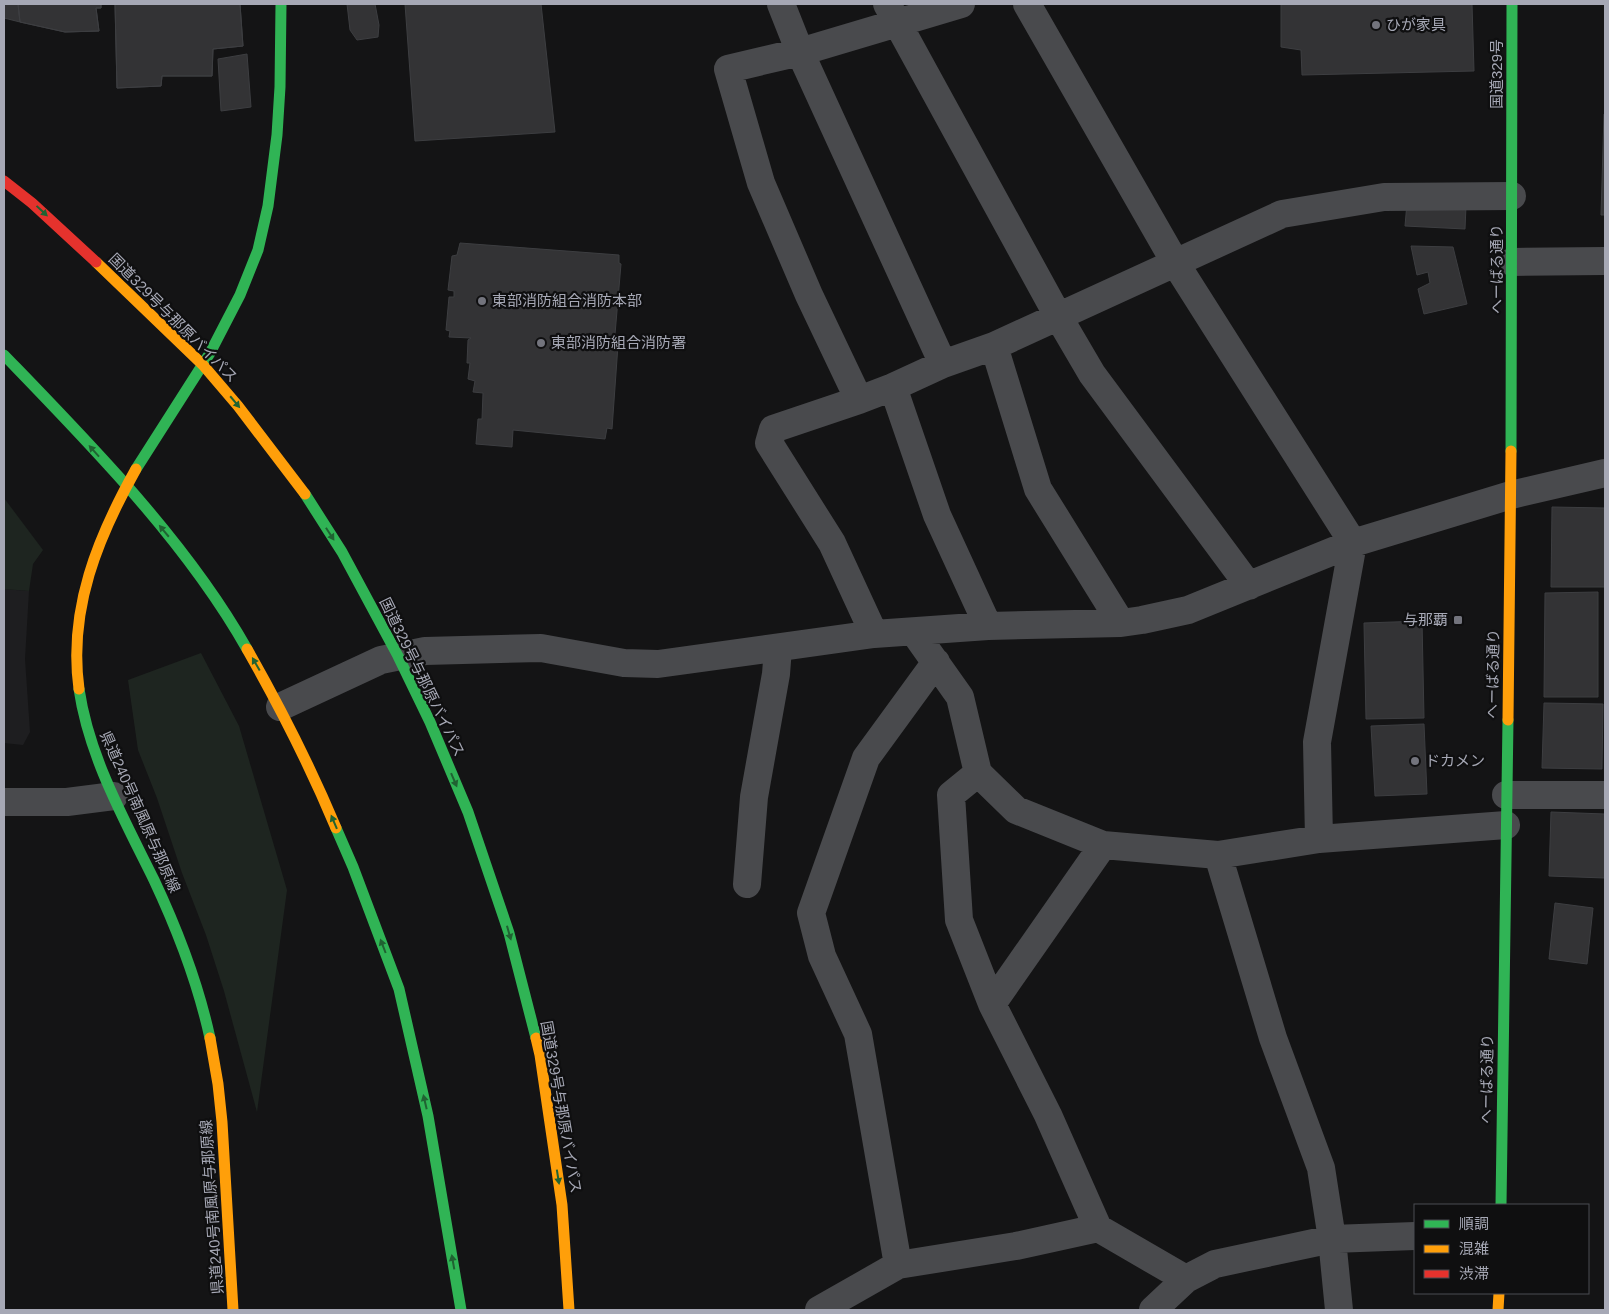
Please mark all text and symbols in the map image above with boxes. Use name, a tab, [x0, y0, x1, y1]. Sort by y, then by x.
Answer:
place label: ひが家具	[1386, 16, 1446, 33]
marker: ひが家具	[1370, 19, 1382, 31]
street label: 国道329号	[1488, 39, 1505, 109]
one-way arrow	[35, 205, 47, 217]
street label: へーばる通り	[1488, 224, 1505, 314]
street label: 国道329号与那原バイパス	[106, 250, 241, 385]
place label: 東部消防組合消防本部	[492, 292, 642, 309]
marker: 東部消防組合消防本部	[476, 295, 488, 307]
place label: 東部消防組合消防署	[551, 334, 686, 351]
marker: 東部消防組合消防署	[535, 337, 547, 349]
one-way arrow	[229, 396, 240, 409]
one-way arrow	[88, 446, 100, 458]
one-way arrow	[158, 525, 169, 538]
one-way arrow	[325, 527, 335, 540]
street label: 国道329号与那原バイパス	[377, 595, 468, 759]
place label: 与那覇	[1403, 611, 1448, 628]
marker: 与那覇	[1452, 614, 1464, 626]
street label: へーばる通り	[1483, 629, 1502, 719]
one-way arrow	[251, 658, 260, 671]
street label: 県道240号南風原与那原線	[97, 728, 184, 895]
place label: ドカメン	[1425, 752, 1485, 769]
marker: ドカメン	[1409, 755, 1421, 767]
one-way arrow	[451, 773, 459, 787]
one-way arrow	[330, 815, 338, 829]
one-way arrow	[505, 925, 513, 940]
one-way arrow	[379, 938, 386, 953]
street label: 国道329号与那原バイパス	[538, 1019, 585, 1194]
street label: へーばる通り	[1477, 1034, 1496, 1124]
one-way arrow	[421, 1095, 429, 1110]
street label: 県道240号南風原与那原線	[197, 1119, 226, 1295]
one-way arrow	[554, 1170, 562, 1186]
legend	[1414, 1204, 1589, 1294]
text: 順調	[1459, 1215, 1489, 1232]
text: 混雑	[1459, 1240, 1489, 1257]
one-way arrow	[449, 1254, 457, 1270]
text: 渋滞	[1459, 1265, 1489, 1282]

